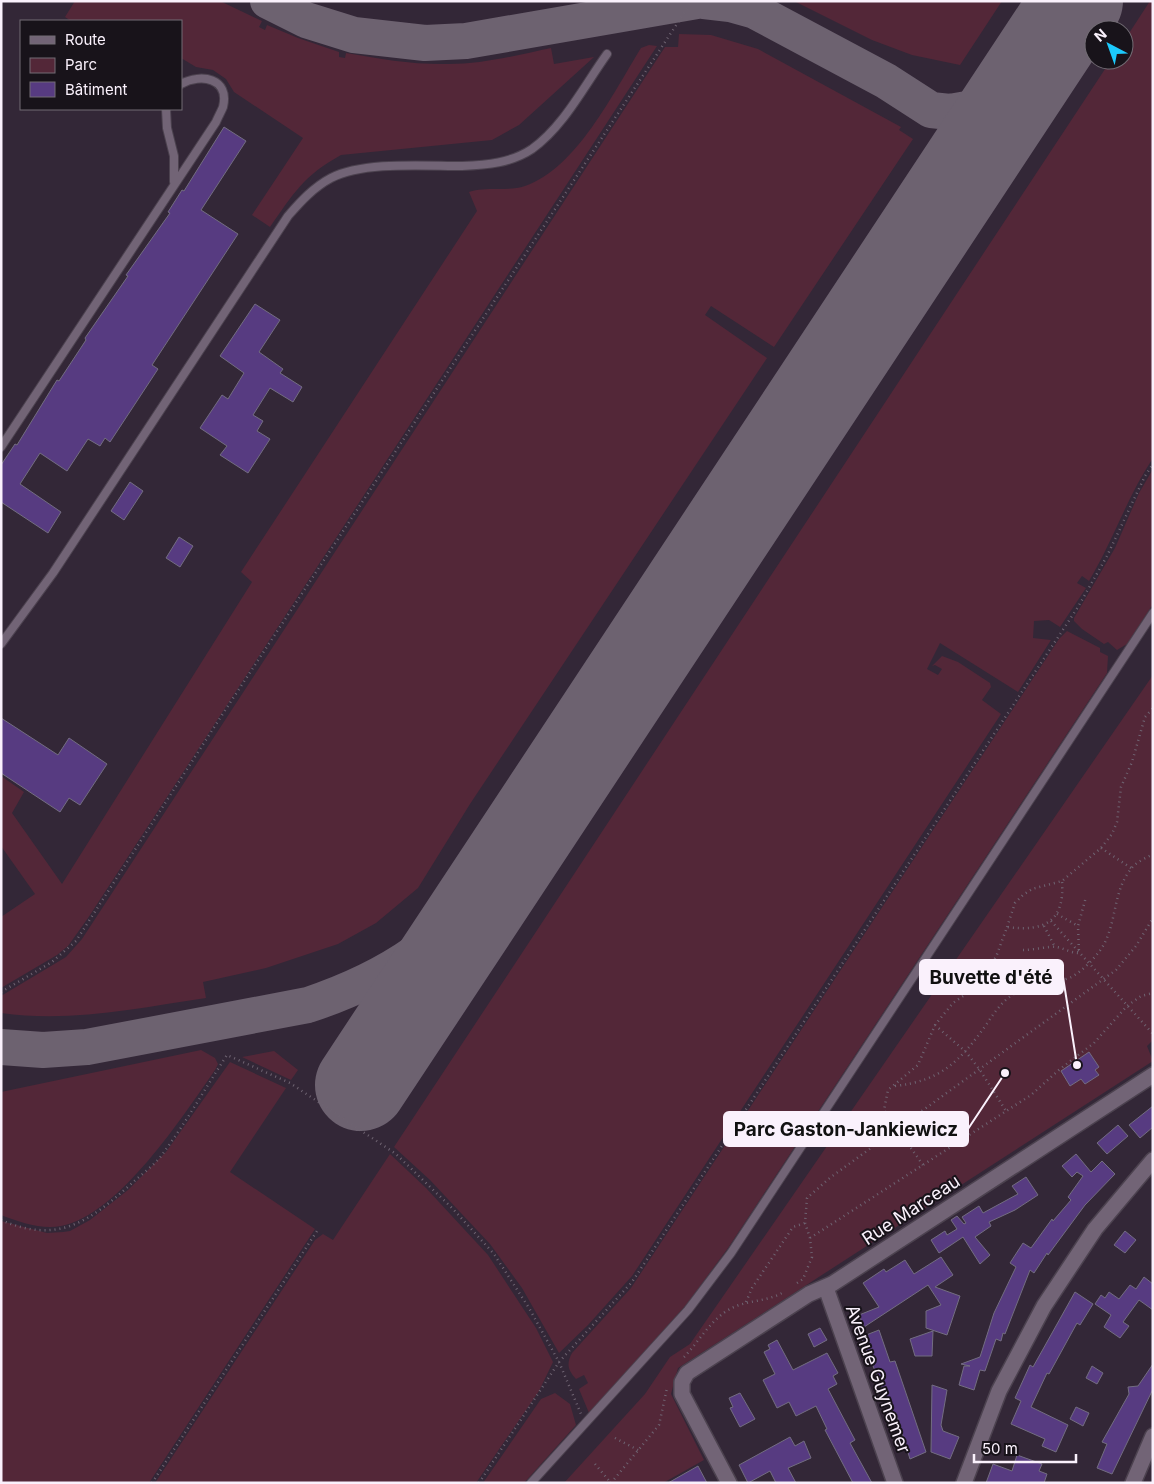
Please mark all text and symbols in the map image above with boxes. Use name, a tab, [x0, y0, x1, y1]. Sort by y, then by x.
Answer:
legend	[20, 20, 182, 110]
north arrow	[1084, 20, 1134, 70]
text: N	[1091, 25, 1110, 45]
text: Route	[65, 30, 106, 49]
text: Parc	[65, 55, 97, 74]
text: Bâtiment	[65, 80, 128, 99]
callout: Buvette d'été	[920, 960, 1063, 994]
text: Buvette d'été	[929, 966, 1053, 989]
callout: Parc Gaston-Jankiewicz	[724, 1112, 968, 1146]
text: Parc Gaston-Jankiewicz	[734, 1118, 958, 1141]
street label: Rue Marceau	[858, 1170, 964, 1249]
street label: Avenue Guynemer	[842, 1302, 915, 1456]
scale bar	[974, 1432, 1076, 1464]
text: 50 m	[982, 1439, 1018, 1458]

